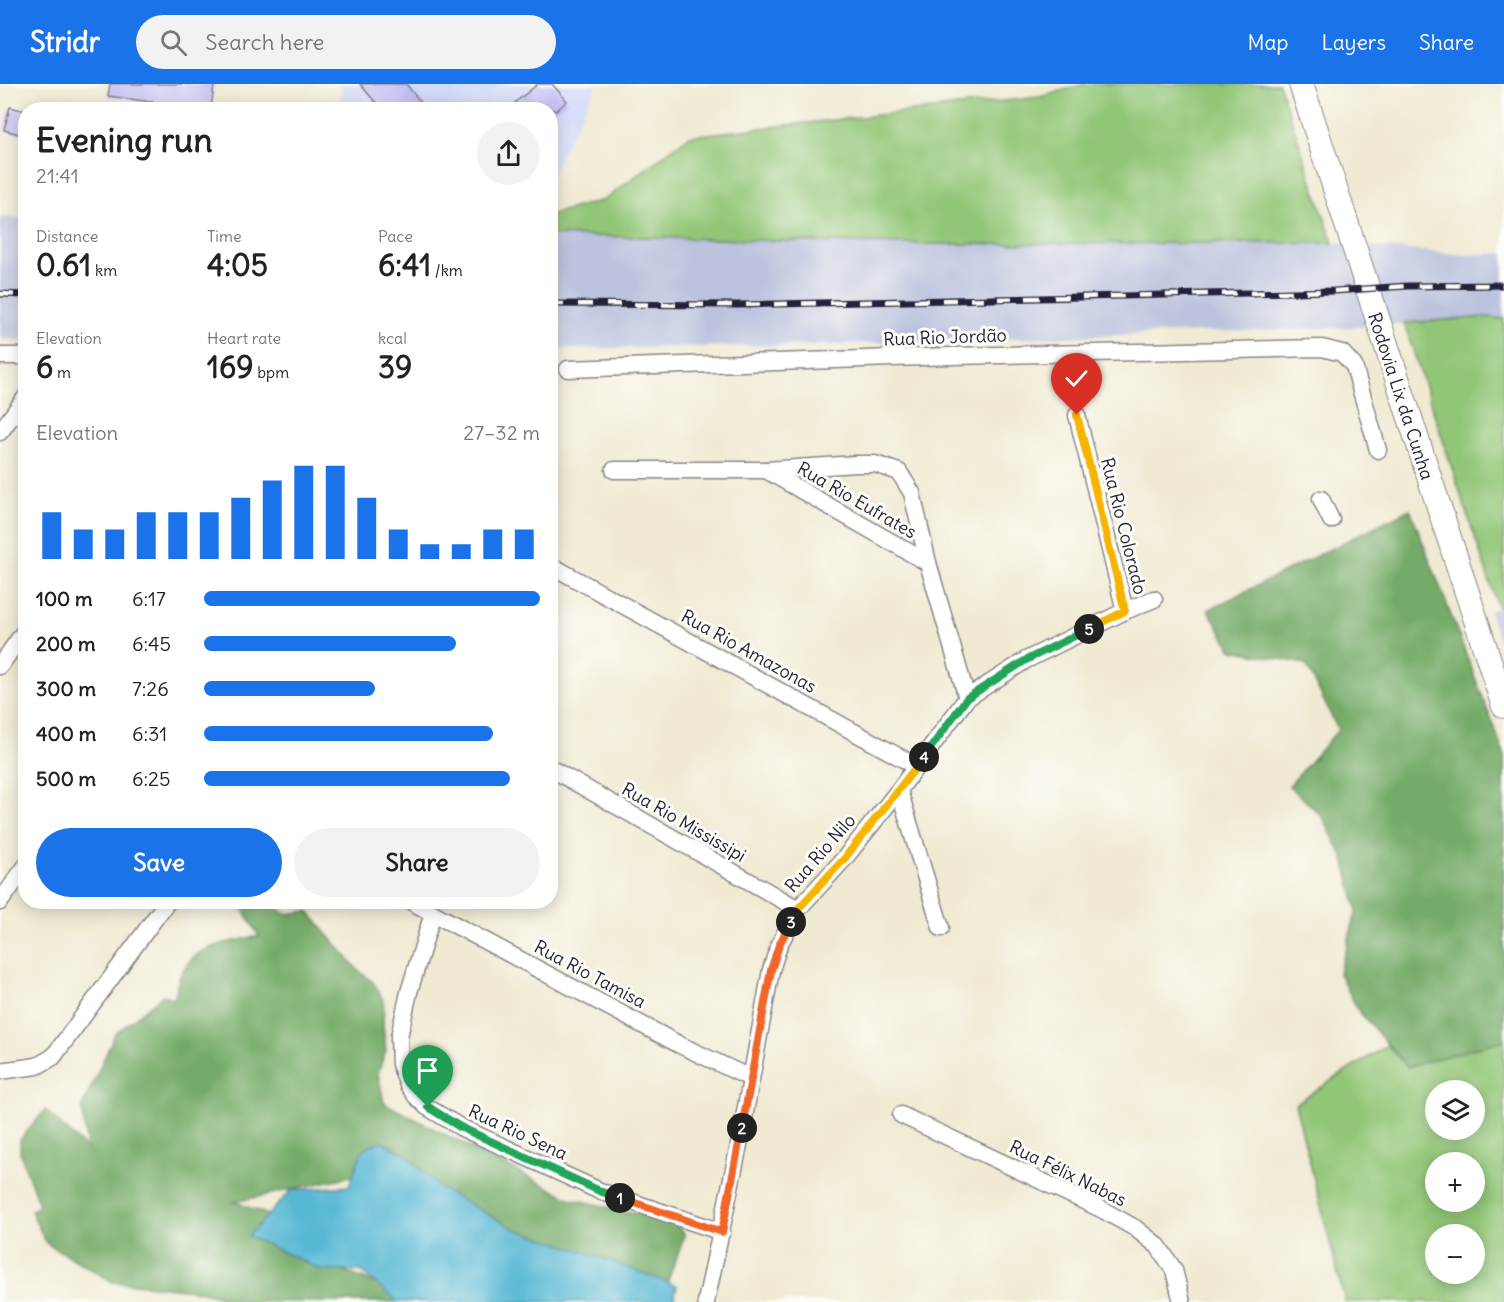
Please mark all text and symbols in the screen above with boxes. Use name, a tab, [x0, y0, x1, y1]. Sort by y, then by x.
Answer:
search box	[136, 15, 556, 69]
text: Stridr	[30, 24, 100, 60]
icon: search	[157, 26, 190, 59]
text: Search here	[205, 28, 324, 56]
text: Map	[1248, 29, 1288, 56]
text: Layers	[1321, 29, 1386, 56]
text: Share	[1419, 29, 1474, 56]
text: Evening run	[36, 119, 212, 161]
button: share	[477, 122, 540, 185]
text: 21:41	[36, 163, 79, 188]
text: Distance	[36, 226, 98, 246]
text: Time	[207, 226, 242, 246]
text: Pace	[378, 226, 413, 246]
text: 0.61	[36, 246, 91, 284]
text: 4:05	[207, 246, 268, 284]
text: 6:41	[378, 246, 431, 284]
text: km	[91, 260, 117, 280]
text: /km	[431, 260, 463, 280]
street label: Rodovia Lix da Cunha	[1363, 309, 1439, 483]
street label: Rua Rio Jordão	[883, 323, 1007, 351]
text: Elevation	[36, 328, 102, 348]
text: Heart rate	[207, 328, 281, 348]
text: kcal	[378, 328, 407, 348]
text: 6	[36, 348, 53, 386]
text: 169	[207, 348, 253, 386]
text: 39	[378, 348, 412, 386]
pin	[1051, 353, 1102, 415]
text: m	[53, 362, 71, 382]
text: bpm	[253, 362, 289, 382]
icon: check	[1060, 362, 1093, 395]
text: Elevation	[36, 420, 118, 445]
text: 27–32 m	[463, 420, 540, 445]
street label: Rua Rio Colorado	[1096, 455, 1152, 597]
street label: Rua Rio Eufrates	[793, 457, 921, 543]
text: 100 m	[36, 586, 93, 611]
text: 6:17	[132, 586, 166, 611]
street label: Rua Rio Amazonas	[677, 604, 821, 698]
pin: 5	[1074, 614, 1104, 644]
text: 5	[1084, 619, 1094, 639]
text: 200 m	[36, 631, 96, 656]
text: 6:45	[132, 631, 171, 656]
text: 300 m	[36, 676, 96, 701]
text: 7:26	[132, 676, 169, 701]
text: 400 m	[36, 721, 96, 746]
text: 6:31	[132, 721, 167, 746]
pin: 4	[909, 742, 939, 772]
text: 4	[919, 747, 929, 767]
text: 500 m	[36, 766, 96, 791]
text: 6:25	[132, 766, 171, 791]
street label: Rua Rio Mississipi	[618, 777, 750, 867]
street label: Rua Rio Nilo	[780, 809, 860, 897]
button: Save	[36, 828, 282, 897]
button: Share	[294, 828, 540, 897]
pin: 3	[776, 907, 806, 937]
text: 3	[786, 912, 796, 932]
street label: Rua Rio Tamisa	[530, 935, 650, 1013]
pin	[402, 1045, 453, 1107]
icon: arrive	[411, 1054, 444, 1087]
map controls	[1425, 1080, 1485, 1284]
button: layers	[1425, 1080, 1485, 1140]
street label: Rua Rio Sena	[465, 1099, 571, 1165]
pin: 2	[727, 1113, 757, 1143]
text: 2	[738, 1118, 746, 1138]
street label: Rua Félix Nabas	[1006, 1135, 1130, 1211]
button: +	[1425, 1152, 1485, 1212]
pin: 1	[605, 1183, 635, 1213]
text: 1	[617, 1188, 623, 1208]
button: −	[1425, 1224, 1485, 1284]

